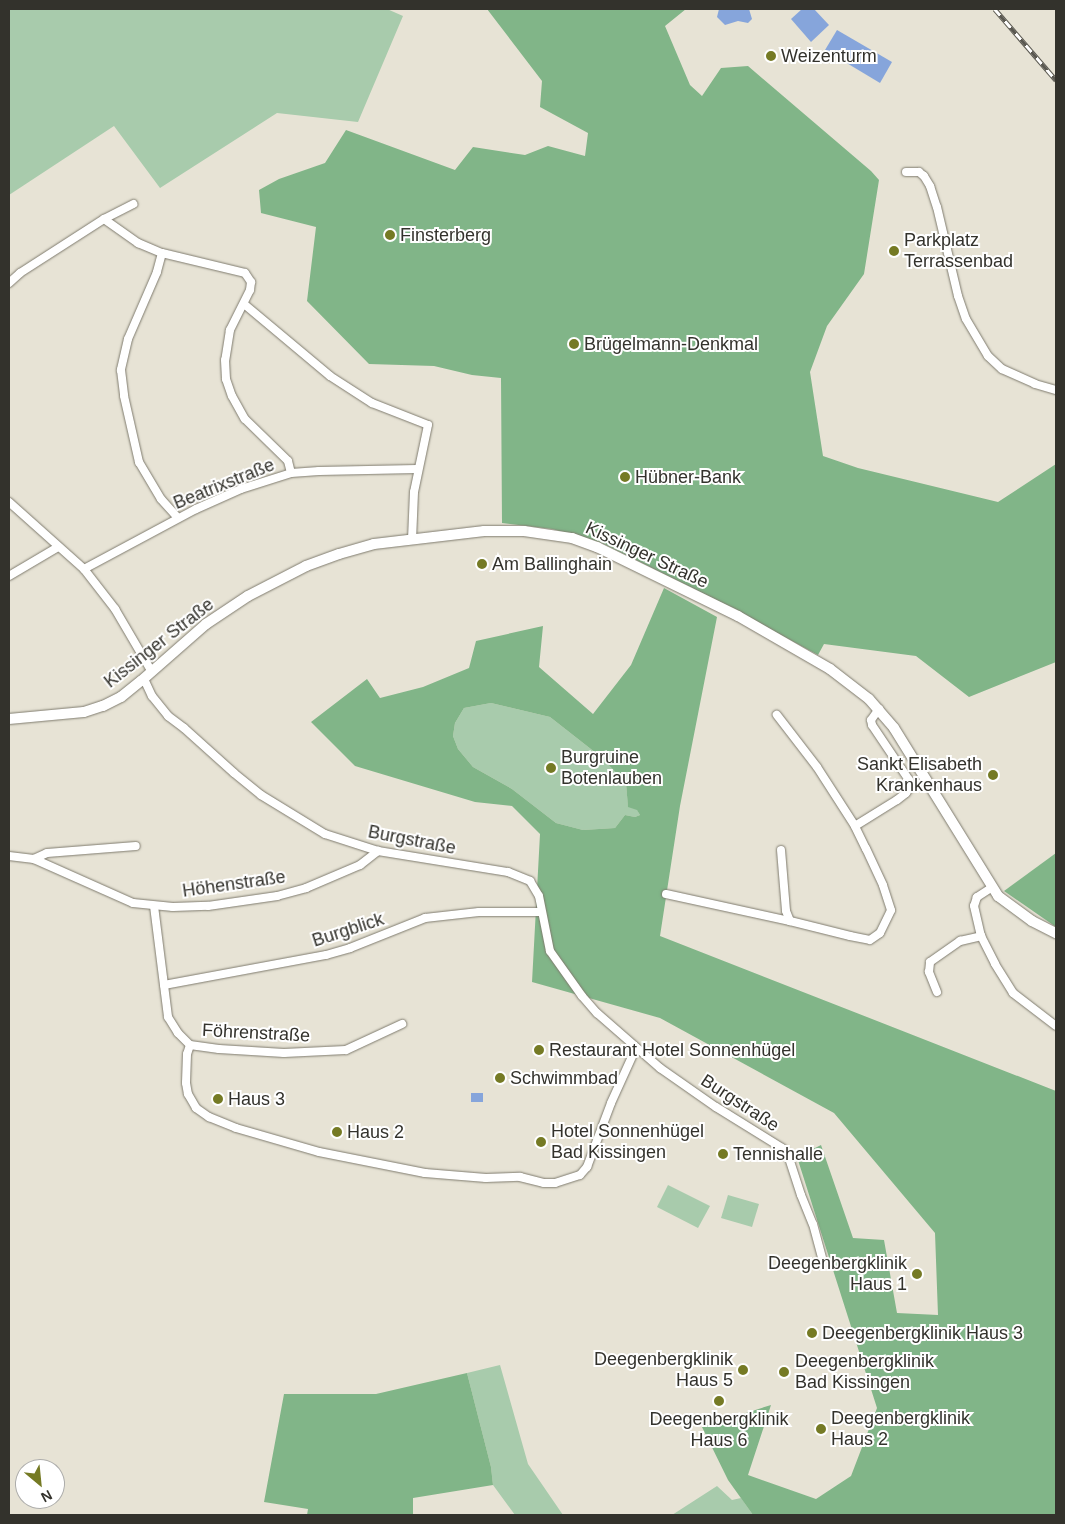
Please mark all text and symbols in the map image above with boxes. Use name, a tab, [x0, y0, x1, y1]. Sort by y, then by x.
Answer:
place label: Weizenturm	[781, 45, 877, 67]
marker: Weizenturm	[765, 50, 777, 62]
place label: Finsterberg	[400, 224, 491, 246]
marker: Finsterberg	[384, 229, 396, 241]
place label: Parkplatz Terrassenbad	[904, 230, 1013, 272]
marker: Parkplatz Terrassenbad	[888, 245, 900, 257]
place label: Brügelmann-Denkmal	[584, 333, 758, 355]
marker: Brügelmann-Denkmal	[568, 338, 580, 350]
street label: Beatrixstraße	[170, 454, 278, 514]
place label: Hübner-Bank	[635, 466, 741, 488]
marker: Hübner-Bank	[619, 471, 631, 483]
street label: Kissinger Straße	[582, 517, 712, 593]
place label: Am Ballinghain	[492, 553, 612, 575]
marker: Am Ballinghain	[476, 558, 488, 570]
street label: Kissinger Straße	[100, 594, 218, 692]
place label: Burgruine Botenlauben	[561, 747, 662, 790]
place label: Sankt Elisabeth Krankenhaus	[857, 754, 982, 796]
marker: Burgruine Botenlauben	[545, 762, 557, 774]
marker: Sankt Elisabeth Krankenhaus	[986, 768, 1000, 782]
street label: Burgstraße	[366, 821, 458, 859]
street label: Höhenstraße	[181, 866, 287, 902]
street label: Burgblick	[309, 908, 387, 952]
street label: Föhrenstraße	[201, 1019, 311, 1047]
place label: Restaurant Hotel Sonnenhügel	[549, 1039, 795, 1061]
marker: Restaurant Hotel Sonnenhügel	[533, 1044, 545, 1056]
place label: Schwimmbad	[510, 1067, 618, 1089]
street label: Burgstraße	[697, 1070, 783, 1136]
marker: Schwimmbad	[494, 1072, 506, 1084]
place label: Haus 3	[228, 1088, 285, 1110]
marker: Haus 3	[212, 1093, 224, 1105]
place label: Haus 2	[347, 1121, 404, 1143]
place label: Hotel Sonnenhügel Bad Kissingen	[551, 1121, 704, 1164]
marker: Haus 2	[331, 1126, 343, 1138]
marker: Hotel Sonnenhügel Bad Kissingen	[535, 1136, 547, 1148]
place label: Tennishalle	[733, 1143, 823, 1165]
marker: Tennishalle	[717, 1148, 729, 1160]
place label: Deegenbergklinik Haus 1	[768, 1253, 907, 1296]
marker: Deegenbergklinik Haus 1	[911, 1268, 923, 1280]
place label: Deegenbergklinik Haus 3	[822, 1322, 1023, 1344]
marker: Deegenbergklinik Haus 3	[806, 1327, 818, 1339]
place label: Deegenbergklinik Haus 5	[594, 1349, 733, 1392]
place label: Deegenbergklinik Bad Kissingen	[795, 1351, 934, 1394]
marker: Deegenbergklinik Haus 5	[737, 1364, 749, 1376]
marker: Deegenbergklinik Bad Kissingen	[777, 1365, 791, 1379]
marker: Deegenbergklinik Haus 6	[713, 1395, 725, 1407]
place label: Deegenbergklinik Haus 2	[831, 1408, 970, 1450]
place label: Deegenbergklinik Haus 6	[649, 1409, 789, 1452]
marker: Deegenbergklinik Haus 2	[815, 1423, 827, 1435]
north arrow	[15, 1459, 65, 1509]
text: N	[38, 1487, 55, 1506]

